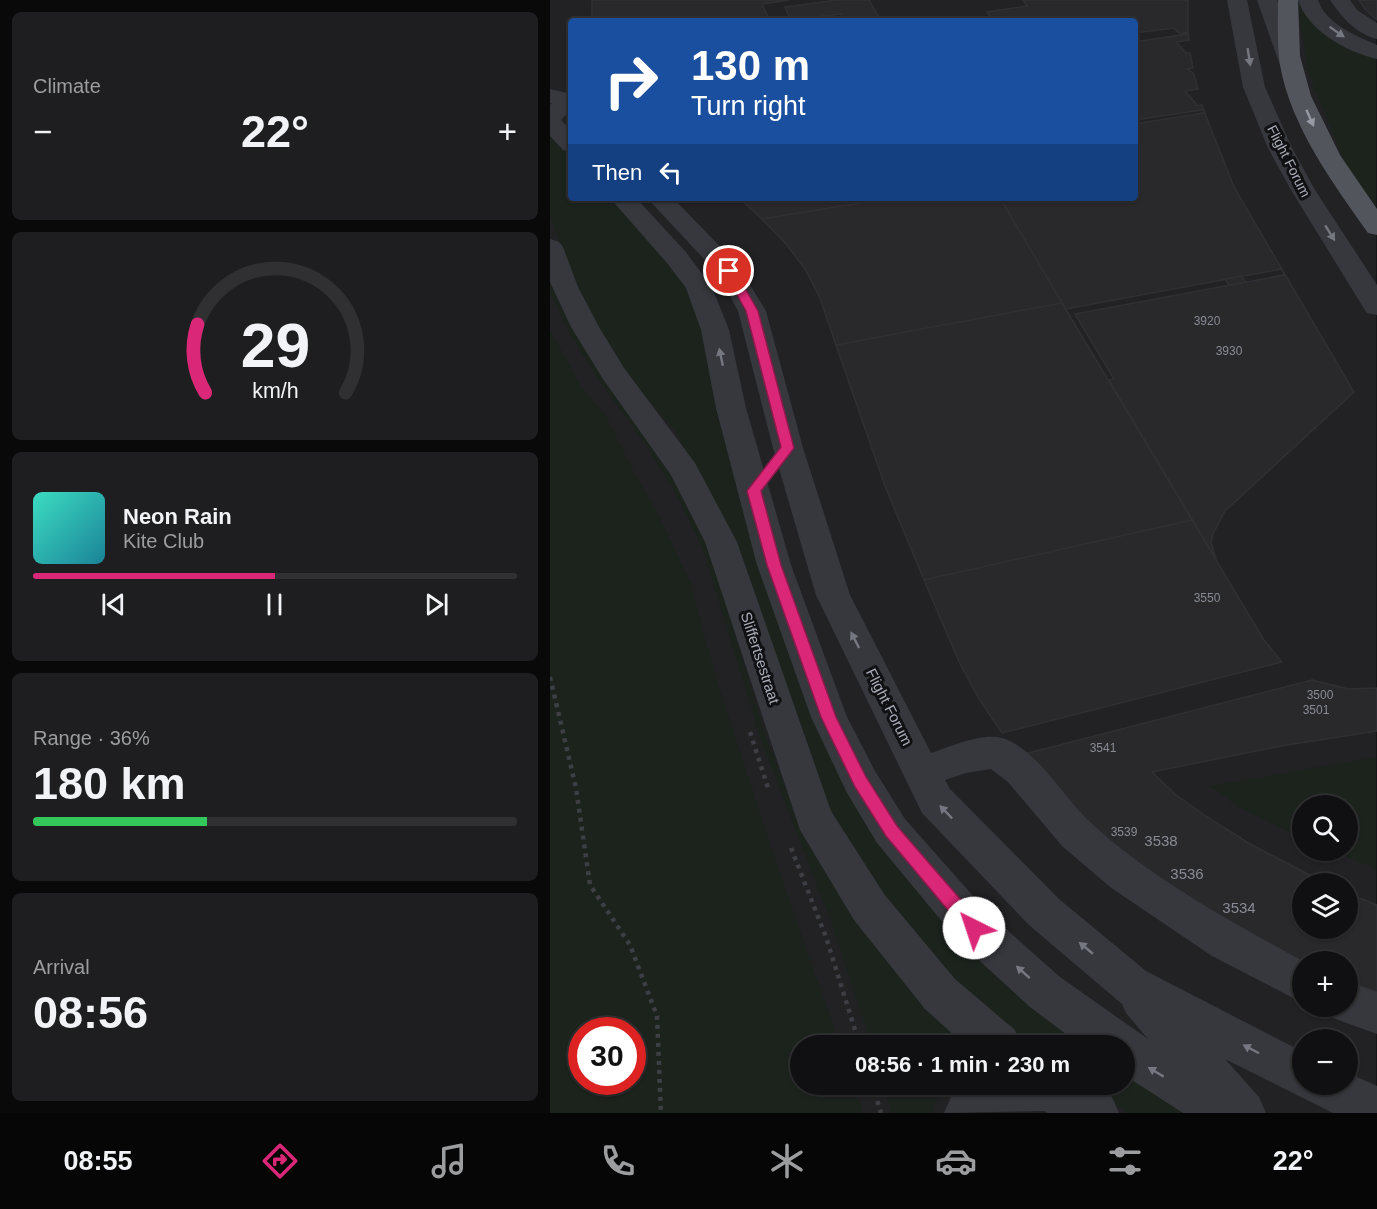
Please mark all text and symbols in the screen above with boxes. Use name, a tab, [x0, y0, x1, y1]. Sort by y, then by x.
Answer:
one-way arrow	[1329, 26, 1345, 37]
icon: right	[592, 42, 670, 120]
text: 130 m	[691, 42, 810, 89]
one-way arrow	[1245, 48, 1254, 67]
text: Climate	[33, 75, 101, 97]
text: Turn right	[691, 91, 806, 121]
text: 22°	[241, 106, 309, 157]
one-way arrow	[1305, 110, 1314, 127]
text: −	[33, 113, 52, 150]
text: +	[498, 113, 517, 150]
street label: Flight Forum	[1264, 122, 1314, 200]
icon: left	[654, 156, 687, 189]
text: Then	[592, 160, 642, 185]
one-way arrow	[1324, 225, 1335, 241]
pin	[703, 245, 754, 296]
icon: arrive	[712, 254, 745, 287]
text: 29	[240, 311, 310, 380]
house number: 3920	[1194, 314, 1221, 328]
house number: 3930	[1216, 344, 1243, 358]
one-way arrow	[716, 348, 725, 367]
text: km/h	[252, 380, 298, 404]
text: Neon Rain	[123, 504, 232, 529]
text: Kite Club	[123, 530, 204, 552]
icon: previous	[97, 588, 130, 621]
icon: pause	[258, 588, 291, 621]
icon: next	[420, 588, 453, 621]
house number: 3550	[1194, 591, 1221, 605]
street label: Sliffertsestraat	[738, 610, 784, 707]
one-way arrow	[850, 631, 860, 648]
street label: Flight Forum	[863, 665, 916, 748]
house number: 3500	[1307, 688, 1334, 702]
house number: 3501	[1303, 703, 1330, 717]
text: Range · 36%	[33, 727, 150, 749]
house number: 3541	[1090, 741, 1117, 755]
text: 180 km	[33, 758, 186, 809]
map controls	[1292, 795, 1358, 1095]
button: search	[1292, 795, 1358, 861]
one-way arrow	[940, 805, 954, 819]
house number: 3539	[1111, 825, 1138, 839]
house number: 3538	[1144, 832, 1178, 849]
house number: 3536	[1170, 865, 1204, 882]
button: layers	[1292, 873, 1358, 939]
position arrow	[942, 896, 1006, 960]
house number: 3534	[1222, 899, 1256, 916]
one-way arrow	[1079, 942, 1094, 955]
button: +	[1292, 951, 1358, 1017]
text: Arrival	[33, 956, 90, 978]
one-way arrow	[1015, 965, 1030, 979]
text: 08:56	[33, 987, 148, 1038]
speed limit sign: 30	[568, 1017, 646, 1095]
button: −	[1292, 1029, 1358, 1095]
one-way arrow	[1242, 1044, 1259, 1054]
text: 08:56 · 1 min · 230 m	[855, 1052, 1070, 1077]
one-way arrow	[1148, 1066, 1165, 1077]
icon: directions	[259, 1140, 301, 1182]
icon: music	[428, 1140, 470, 1182]
icon: phone	[597, 1140, 639, 1182]
icon: climate	[766, 1140, 808, 1182]
icon: car	[935, 1140, 977, 1182]
icon: filters	[1104, 1140, 1146, 1182]
text: 08:55	[63, 1146, 133, 1176]
text: 22°	[1273, 1146, 1313, 1176]

